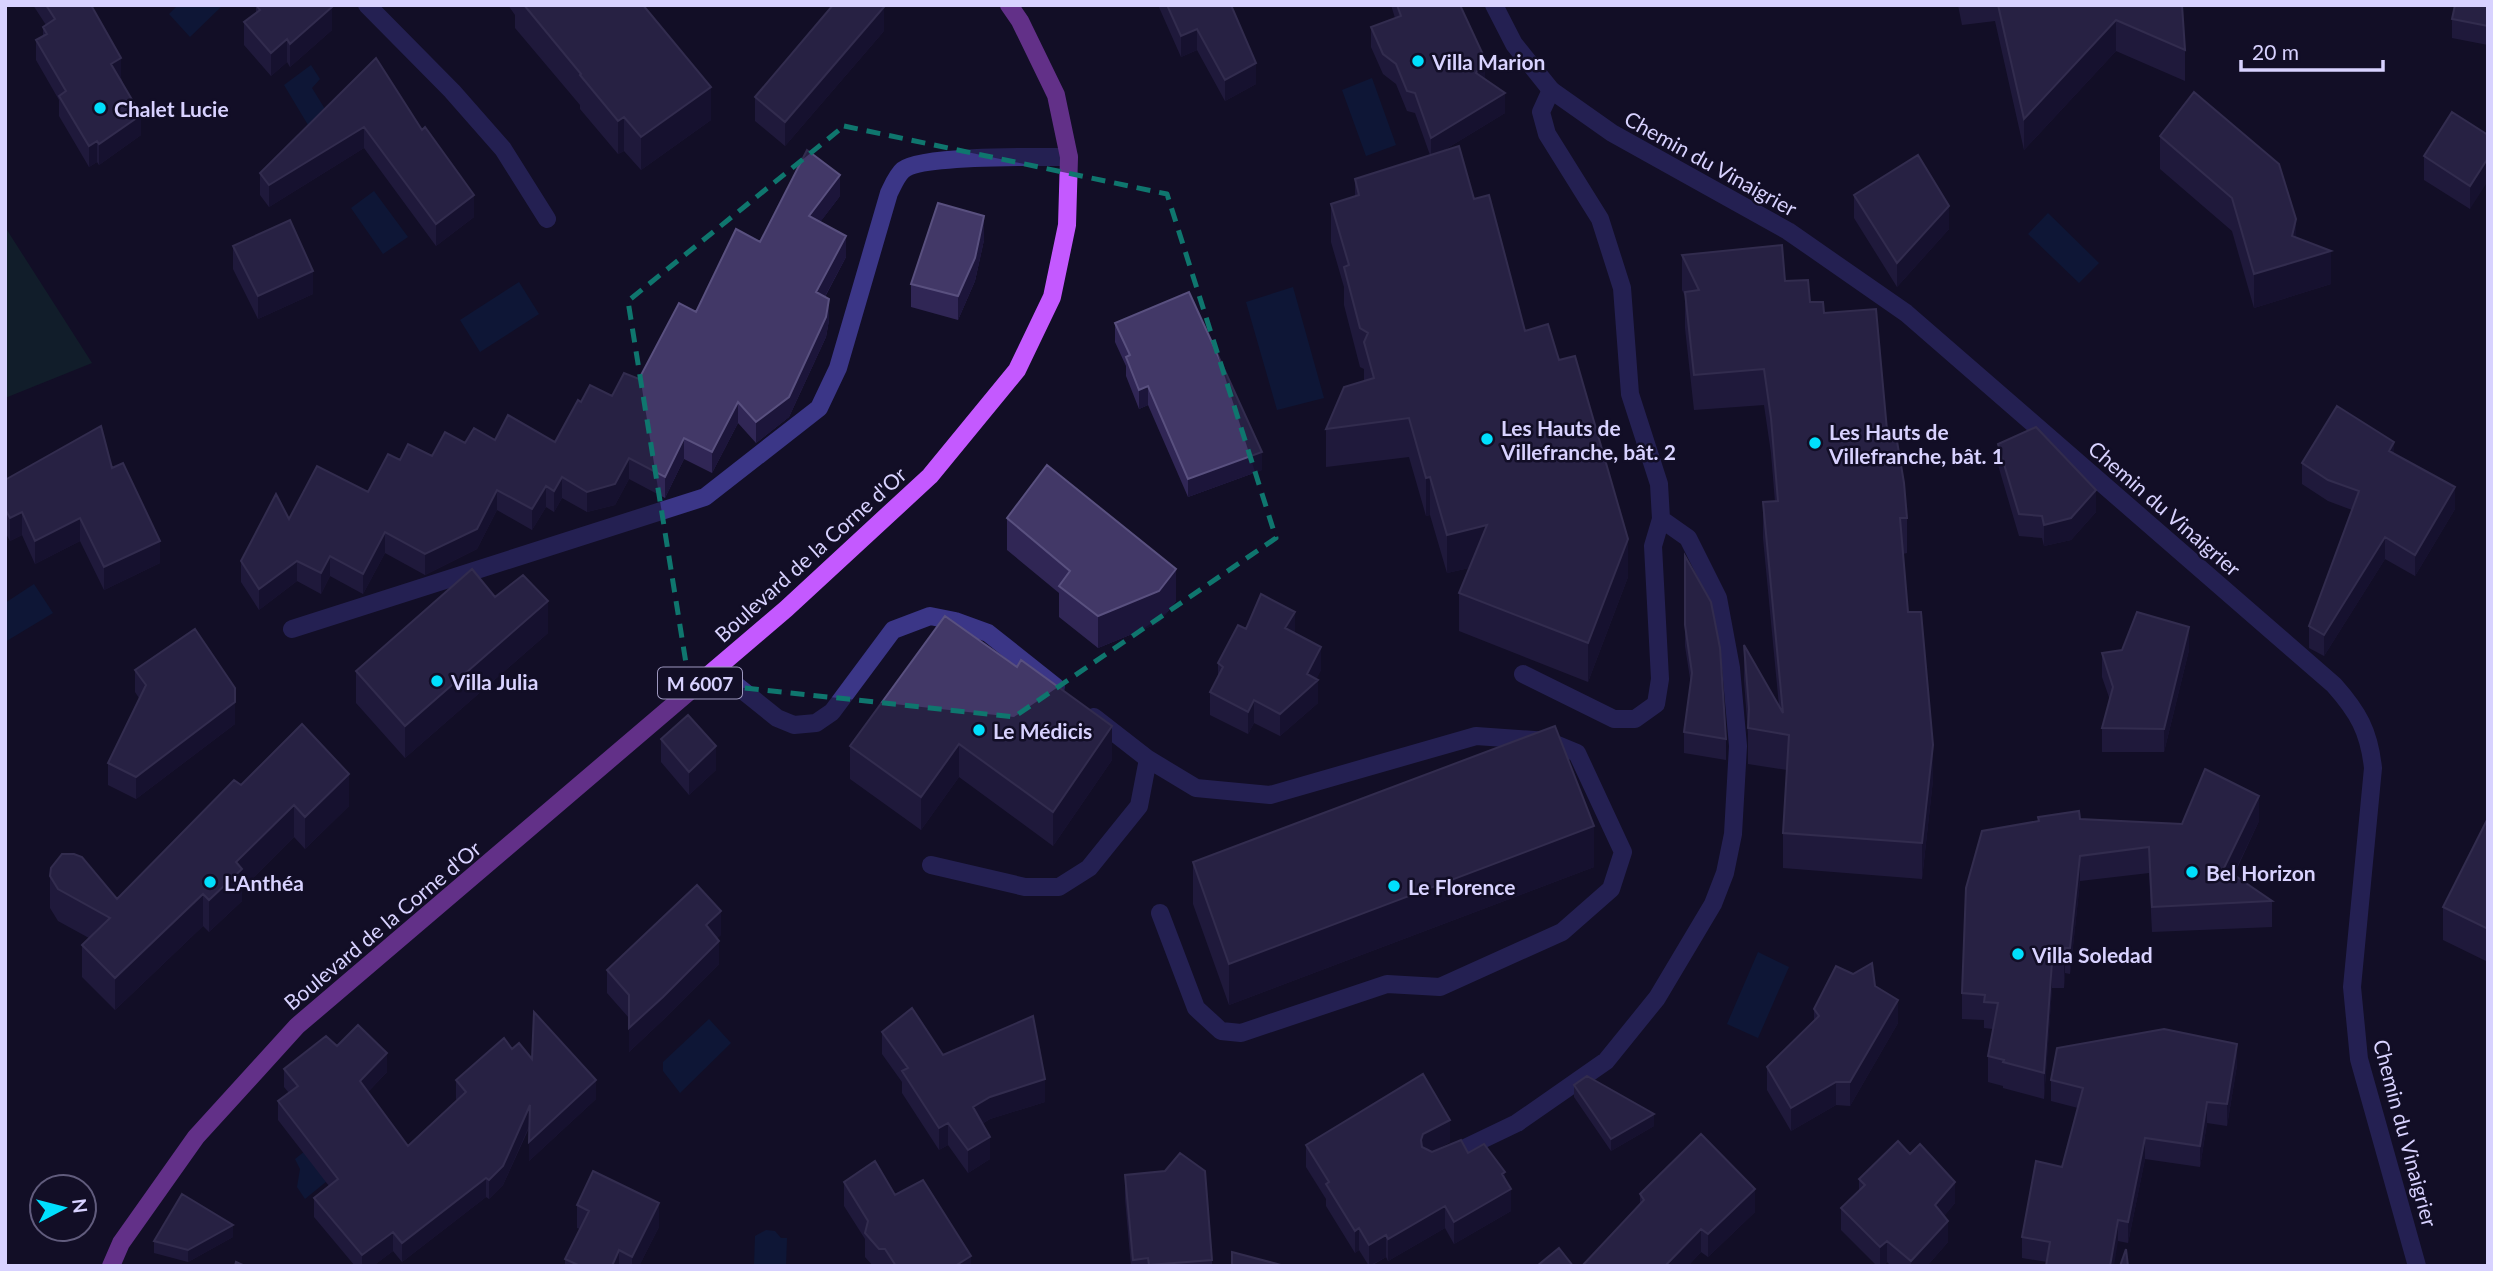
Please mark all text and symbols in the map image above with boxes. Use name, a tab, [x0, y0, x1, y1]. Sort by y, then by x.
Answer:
scale bar	[2241, 28, 2383, 72]
text: 20 m	[2252, 39, 2299, 64]
place label: Villa Marion	[1431, 49, 1545, 74]
marker: Villa Marion	[1410, 53, 1426, 69]
place label: Chalet Lucie	[114, 96, 229, 121]
marker: Chalet Lucie	[92, 100, 108, 116]
street label: Chemin du Vinaigrier	[1620, 105, 1802, 221]
place label: Les Hauts de Villefranche, bât. 2	[1500, 415, 1676, 464]
place label: Les Hauts de Villefranche, bât. 1	[1828, 419, 2004, 468]
marker: Les Hauts de Villefranche, bât. 2	[1479, 431, 1495, 447]
marker: Les Hauts de Villefranche, bât. 1	[1807, 435, 1823, 451]
street label: Chemin du Vinaigrier	[2084, 435, 2246, 581]
street label: Boulevard de la Corne d'Or	[709, 461, 911, 647]
road number: M 6007	[658, 668, 742, 698]
place label: Villa Julia	[450, 669, 538, 694]
marker: Villa Julia	[429, 673, 445, 689]
place label: Le Médicis	[993, 718, 1092, 743]
marker: Le Médicis	[971, 722, 987, 738]
street label: Boulevard de la Corne d'Or	[279, 835, 486, 1015]
place label: Bel Horizon	[2206, 860, 2316, 885]
marker: Bel Horizon	[2184, 864, 2200, 880]
place label: L'Anthéa	[224, 870, 304, 895]
marker: L'Anthéa	[202, 874, 218, 890]
place label: Le Florence	[1408, 874, 1515, 899]
marker: Le Florence	[1386, 878, 1402, 894]
place label: Villa Soledad	[2031, 942, 2153, 967]
marker: Villa Soledad	[2010, 946, 2026, 962]
street label: Chemin du Vinaigrier	[2369, 1036, 2443, 1230]
north arrow	[28, 1173, 98, 1243]
text: N	[68, 1197, 93, 1215]

